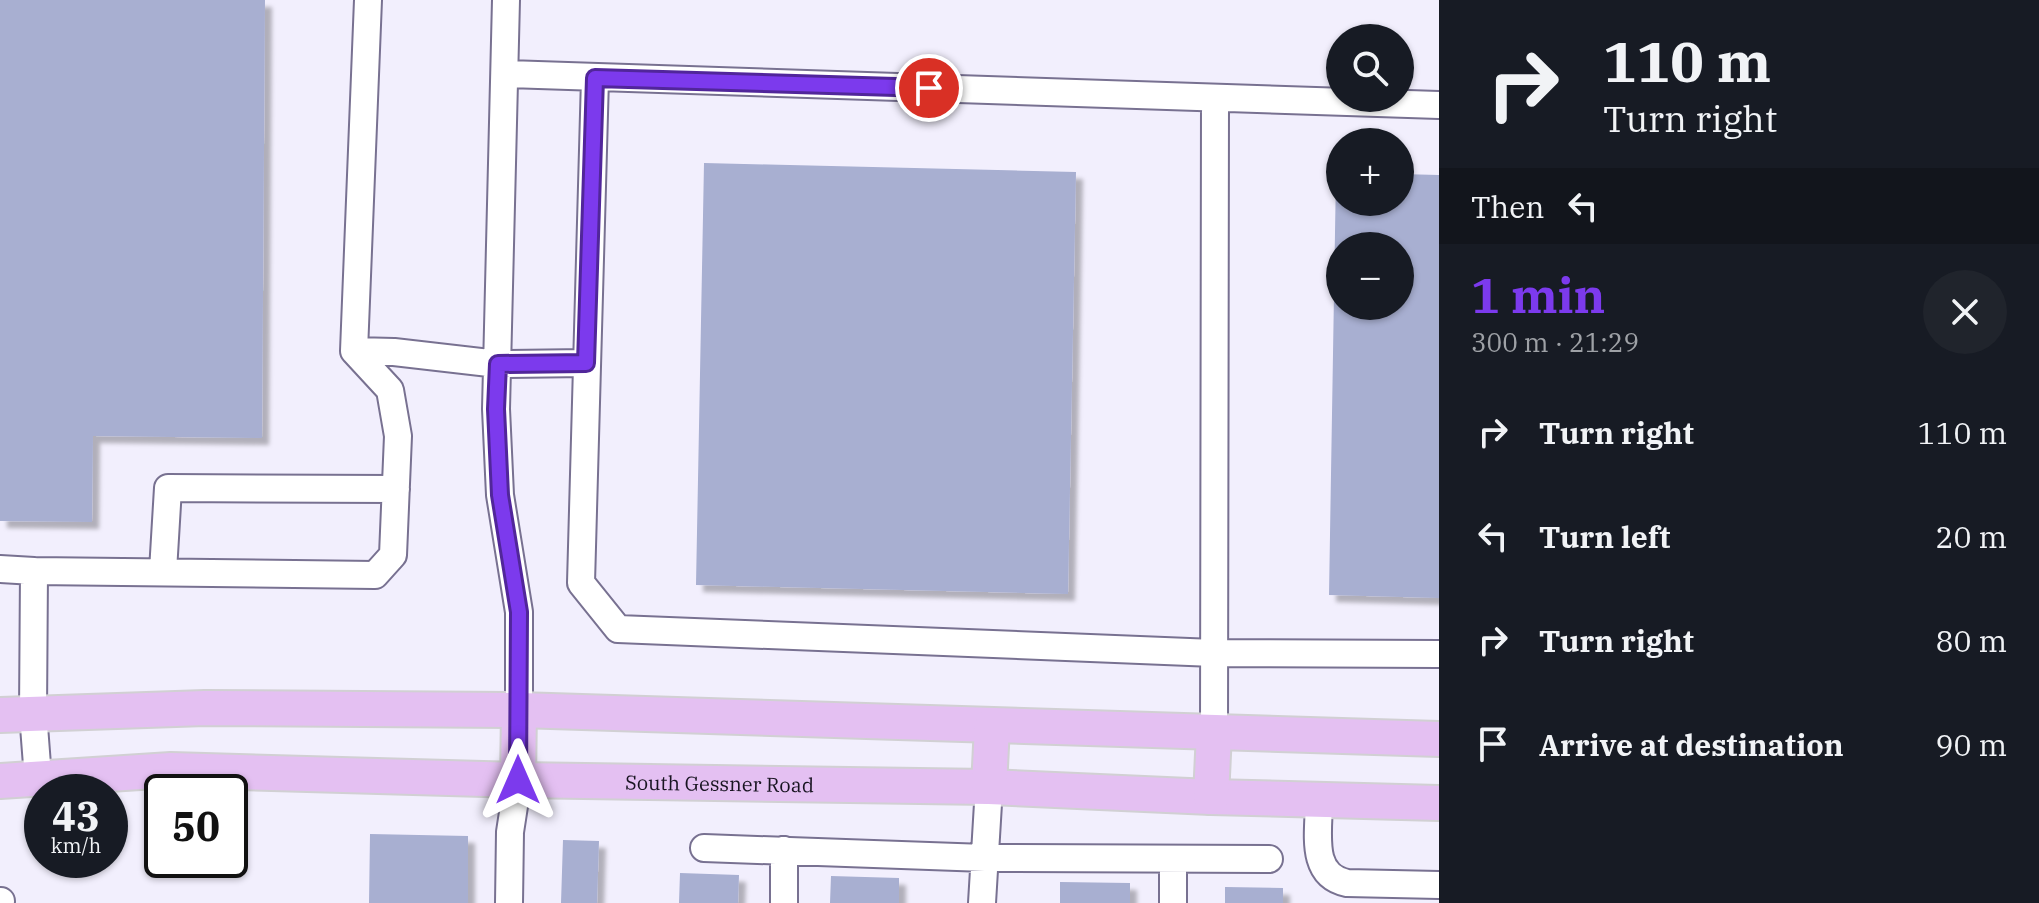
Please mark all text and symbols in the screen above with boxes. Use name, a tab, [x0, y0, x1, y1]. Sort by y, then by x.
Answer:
map controls	[1326, 24, 1414, 320]
button: search	[1326, 24, 1414, 112]
text: 110 m	[1603, 25, 1771, 97]
icon: right	[1471, 32, 1575, 136]
pin	[895, 54, 963, 122]
icon: arrive	[907, 66, 951, 110]
text: Turn right	[1603, 95, 1777, 142]
button: +	[1326, 128, 1414, 216]
icon: left	[1561, 184, 1605, 228]
text: Then	[1471, 187, 1545, 226]
button: −	[1326, 232, 1414, 320]
text: 1 min	[1471, 264, 1605, 326]
button: close	[1923, 270, 2007, 354]
text: 300 m · 21:29	[1471, 325, 1639, 359]
icon: right	[1471, 410, 1515, 454]
text: Turn right	[1539, 413, 1694, 452]
text: 110 m	[1917, 413, 2007, 452]
icon: left	[1471, 514, 1515, 558]
text: Turn left	[1539, 517, 1671, 556]
text: 20 m	[1935, 517, 2007, 556]
icon: right	[1471, 618, 1515, 662]
text: Turn right	[1539, 621, 1694, 660]
text: 80 m	[1935, 621, 2007, 660]
icon: arrive	[1471, 722, 1515, 766]
text: Arrive at destination	[1539, 725, 1844, 764]
text: 90 m	[1935, 725, 2007, 764]
position arrow	[476, 738, 560, 822]
street label: South Gessner Road	[625, 768, 814, 798]
speed limit sign: 50	[144, 774, 248, 878]
text: 43	[52, 790, 100, 842]
text: km/h	[51, 832, 101, 859]

